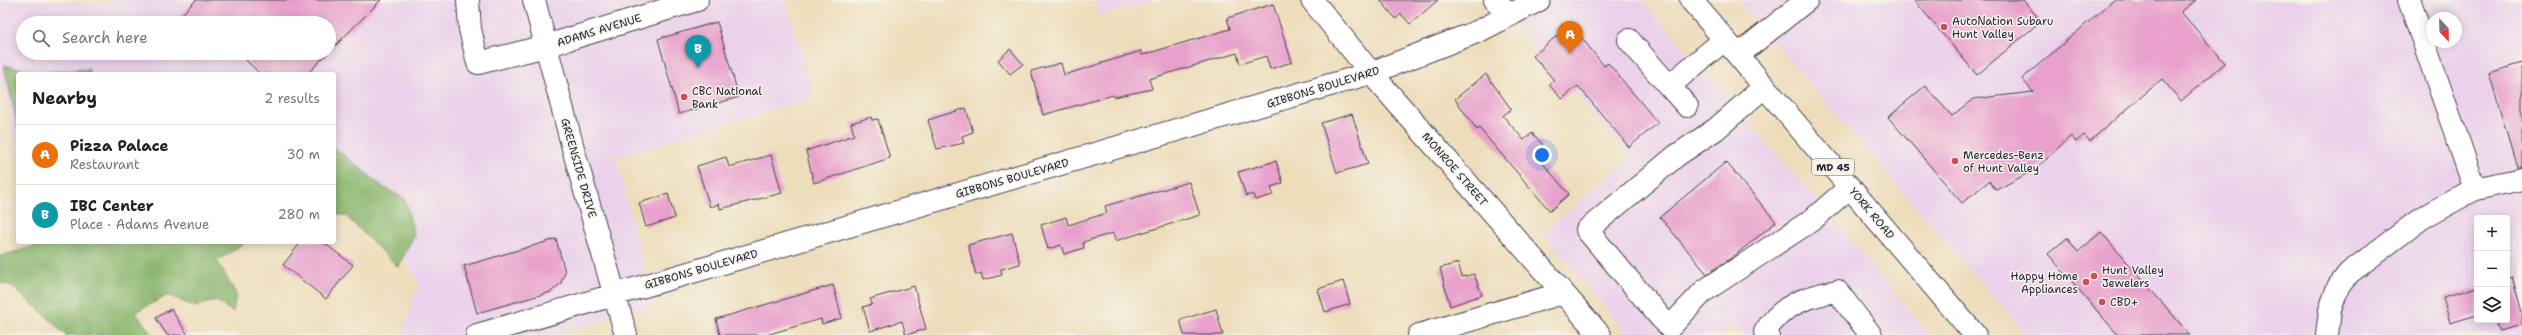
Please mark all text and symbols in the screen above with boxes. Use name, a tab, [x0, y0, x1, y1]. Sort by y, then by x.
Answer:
street label: ADAMS AVENUE	[555, 10, 643, 50]
north arrow	[2426, 12, 2462, 48]
place label: AutoNation Subaru Hunt Valley	[1952, 14, 2053, 42]
search box	[16, 16, 336, 60]
pin: A	[1557, 21, 1583, 54]
marker: AutoNation Subaru Hunt Valley	[1939, 22, 1949, 32]
icon: search	[30, 27, 52, 49]
text: Search here	[62, 28, 148, 48]
pin: B	[685, 35, 711, 68]
street label: GIBBONS BOULEVARD	[1265, 63, 1381, 112]
place label: CBC National Bank	[692, 84, 762, 112]
text: Nearby	[32, 87, 97, 109]
text: 2 results	[264, 90, 320, 107]
marker: CBC National Bank	[679, 92, 689, 102]
street label: GREENSIDE DRIVE	[557, 117, 600, 220]
street label: MONROE STREET	[1418, 129, 1491, 210]
text: Pizza Palace	[70, 136, 169, 156]
your location	[1532, 145, 1552, 165]
text: A	[40, 146, 50, 163]
text: 30 m	[286, 146, 320, 163]
place label: Mercedes-Benz of Hunt Valley	[1963, 148, 2044, 176]
street label: GIBBONS BOULEVARD	[954, 155, 1071, 202]
text: Restaurant	[70, 156, 140, 173]
marker: Mercedes-Benz of Hunt Valley	[1950, 156, 1960, 166]
road number: MD 45	[1812, 159, 1854, 175]
street label: YORK ROAD	[1846, 184, 1898, 242]
text: IBC Center	[70, 196, 154, 216]
text: B	[41, 206, 49, 223]
text: 280 m	[278, 206, 320, 223]
map controls	[2474, 215, 2510, 323]
button: +	[2474, 215, 2510, 251]
text: Place · Adams Avenue	[70, 216, 209, 233]
street label: GIBBONS BOULEVARD	[643, 246, 760, 293]
button: −	[2474, 251, 2510, 287]
place label: Hunt Valley Jewelers	[2102, 263, 2164, 291]
place label: Happy Home Appliances	[2011, 269, 2078, 297]
marker: Hunt Valley Jewelers	[2089, 271, 2099, 281]
marker: Happy Home Appliances	[2081, 277, 2091, 287]
button: layers	[2474, 287, 2510, 323]
place label: CBD+	[2110, 295, 2138, 310]
marker: CBD+	[2097, 297, 2107, 307]

